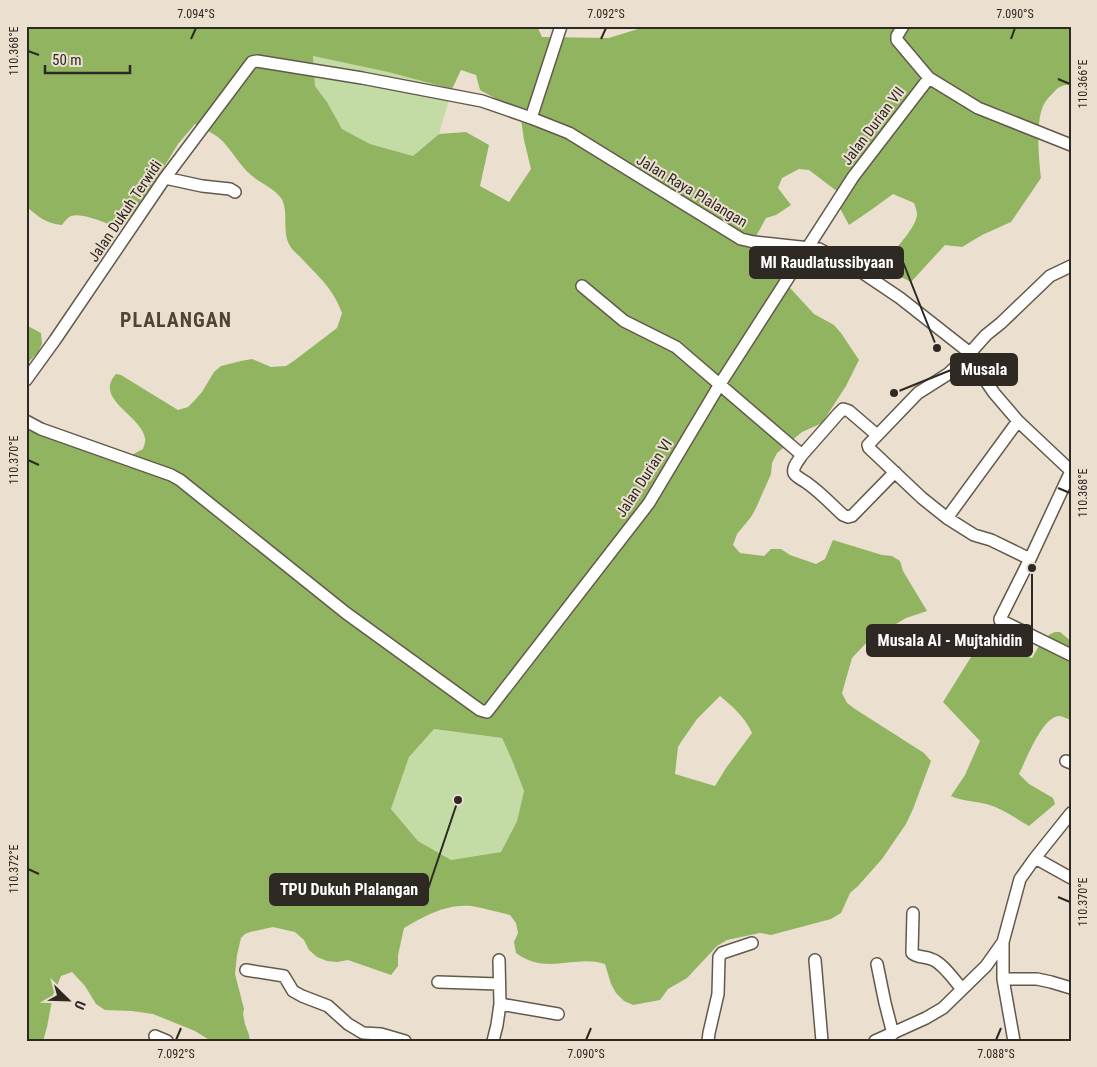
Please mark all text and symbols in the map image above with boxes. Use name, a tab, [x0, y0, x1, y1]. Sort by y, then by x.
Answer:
text: 7.094°S	[177, 7, 215, 21]
text: 7.092°S	[587, 7, 625, 21]
text: 7.090°S	[996, 7, 1034, 21]
text: 110.368°E	[7, 26, 21, 76]
scale bar	[45, 42, 130, 74]
text: 50 m	[52, 51, 82, 69]
text: 110.366°E	[1076, 59, 1090, 109]
street label: Jalan Durian VII	[838, 83, 908, 169]
street label: Jalan Raya Plalangan	[633, 151, 751, 231]
street label: Jalan Dukuh Terwidi	[84, 157, 166, 265]
callout: MI Raudlatussibyaan	[750, 247, 903, 278]
text: MI Raudlatussibyaan	[760, 253, 894, 272]
district label: PLALANGAN	[120, 308, 232, 332]
callout: Musala	[951, 354, 1017, 385]
text: Musala	[961, 360, 1008, 379]
text: 110.370°E	[7, 435, 21, 485]
street label: Jalan Durian VI	[612, 436, 676, 520]
text: 110.368°E	[1076, 468, 1090, 518]
callout: Musala Al - Mujtahidin	[867, 625, 1032, 656]
text: Musala Al - Mujtahidin	[878, 631, 1023, 650]
text: 110.372°E	[7, 844, 21, 894]
callout: TPU Dukuh Plalangan	[270, 874, 428, 905]
text: 110.370°E	[1076, 877, 1090, 927]
text: TPU Dukuh Plalangan	[280, 880, 418, 899]
north arrow	[42, 974, 92, 1024]
text: U	[71, 998, 89, 1012]
text: 7.092°S	[157, 1047, 195, 1061]
text: 7.090°S	[567, 1047, 605, 1061]
text: 7.088°S	[977, 1047, 1015, 1061]

